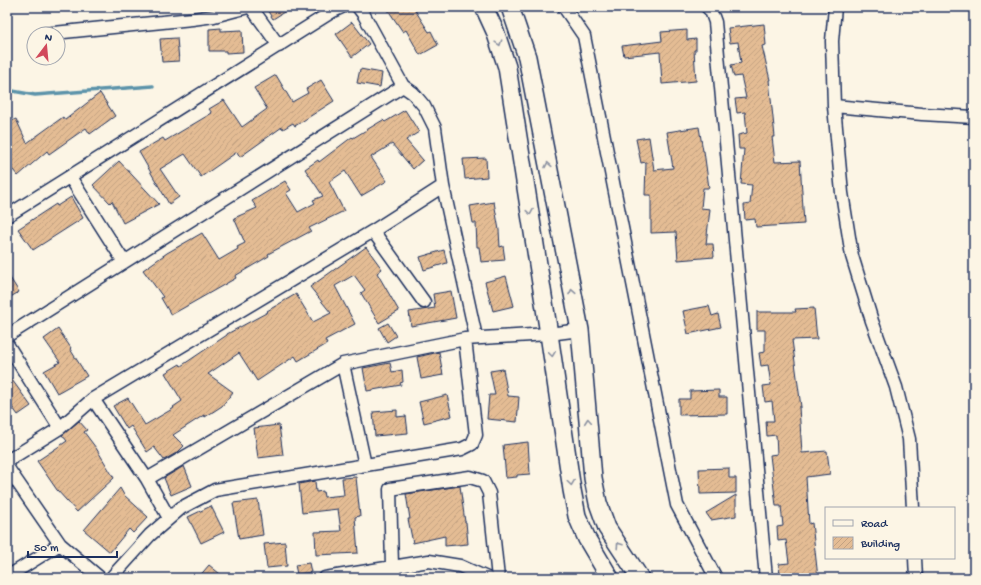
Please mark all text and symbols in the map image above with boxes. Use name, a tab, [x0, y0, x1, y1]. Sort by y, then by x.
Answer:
north arrow	[26, 26, 66, 66]
text: N	[43, 32, 53, 45]
one-way arrow	[494, 39, 503, 46]
one-way arrow	[544, 162, 552, 168]
one-way arrow	[525, 209, 534, 215]
one-way arrow	[569, 289, 577, 295]
one-way arrow	[547, 351, 556, 357]
one-way arrow	[584, 418, 593, 424]
one-way arrow	[566, 480, 575, 486]
legend	[825, 507, 955, 559]
text: Road	[861, 518, 888, 532]
scale bar	[28, 533, 117, 559]
text: Building	[860, 538, 900, 552]
text: 50 m	[34, 542, 59, 556]
one-way arrow	[616, 543, 623, 550]

